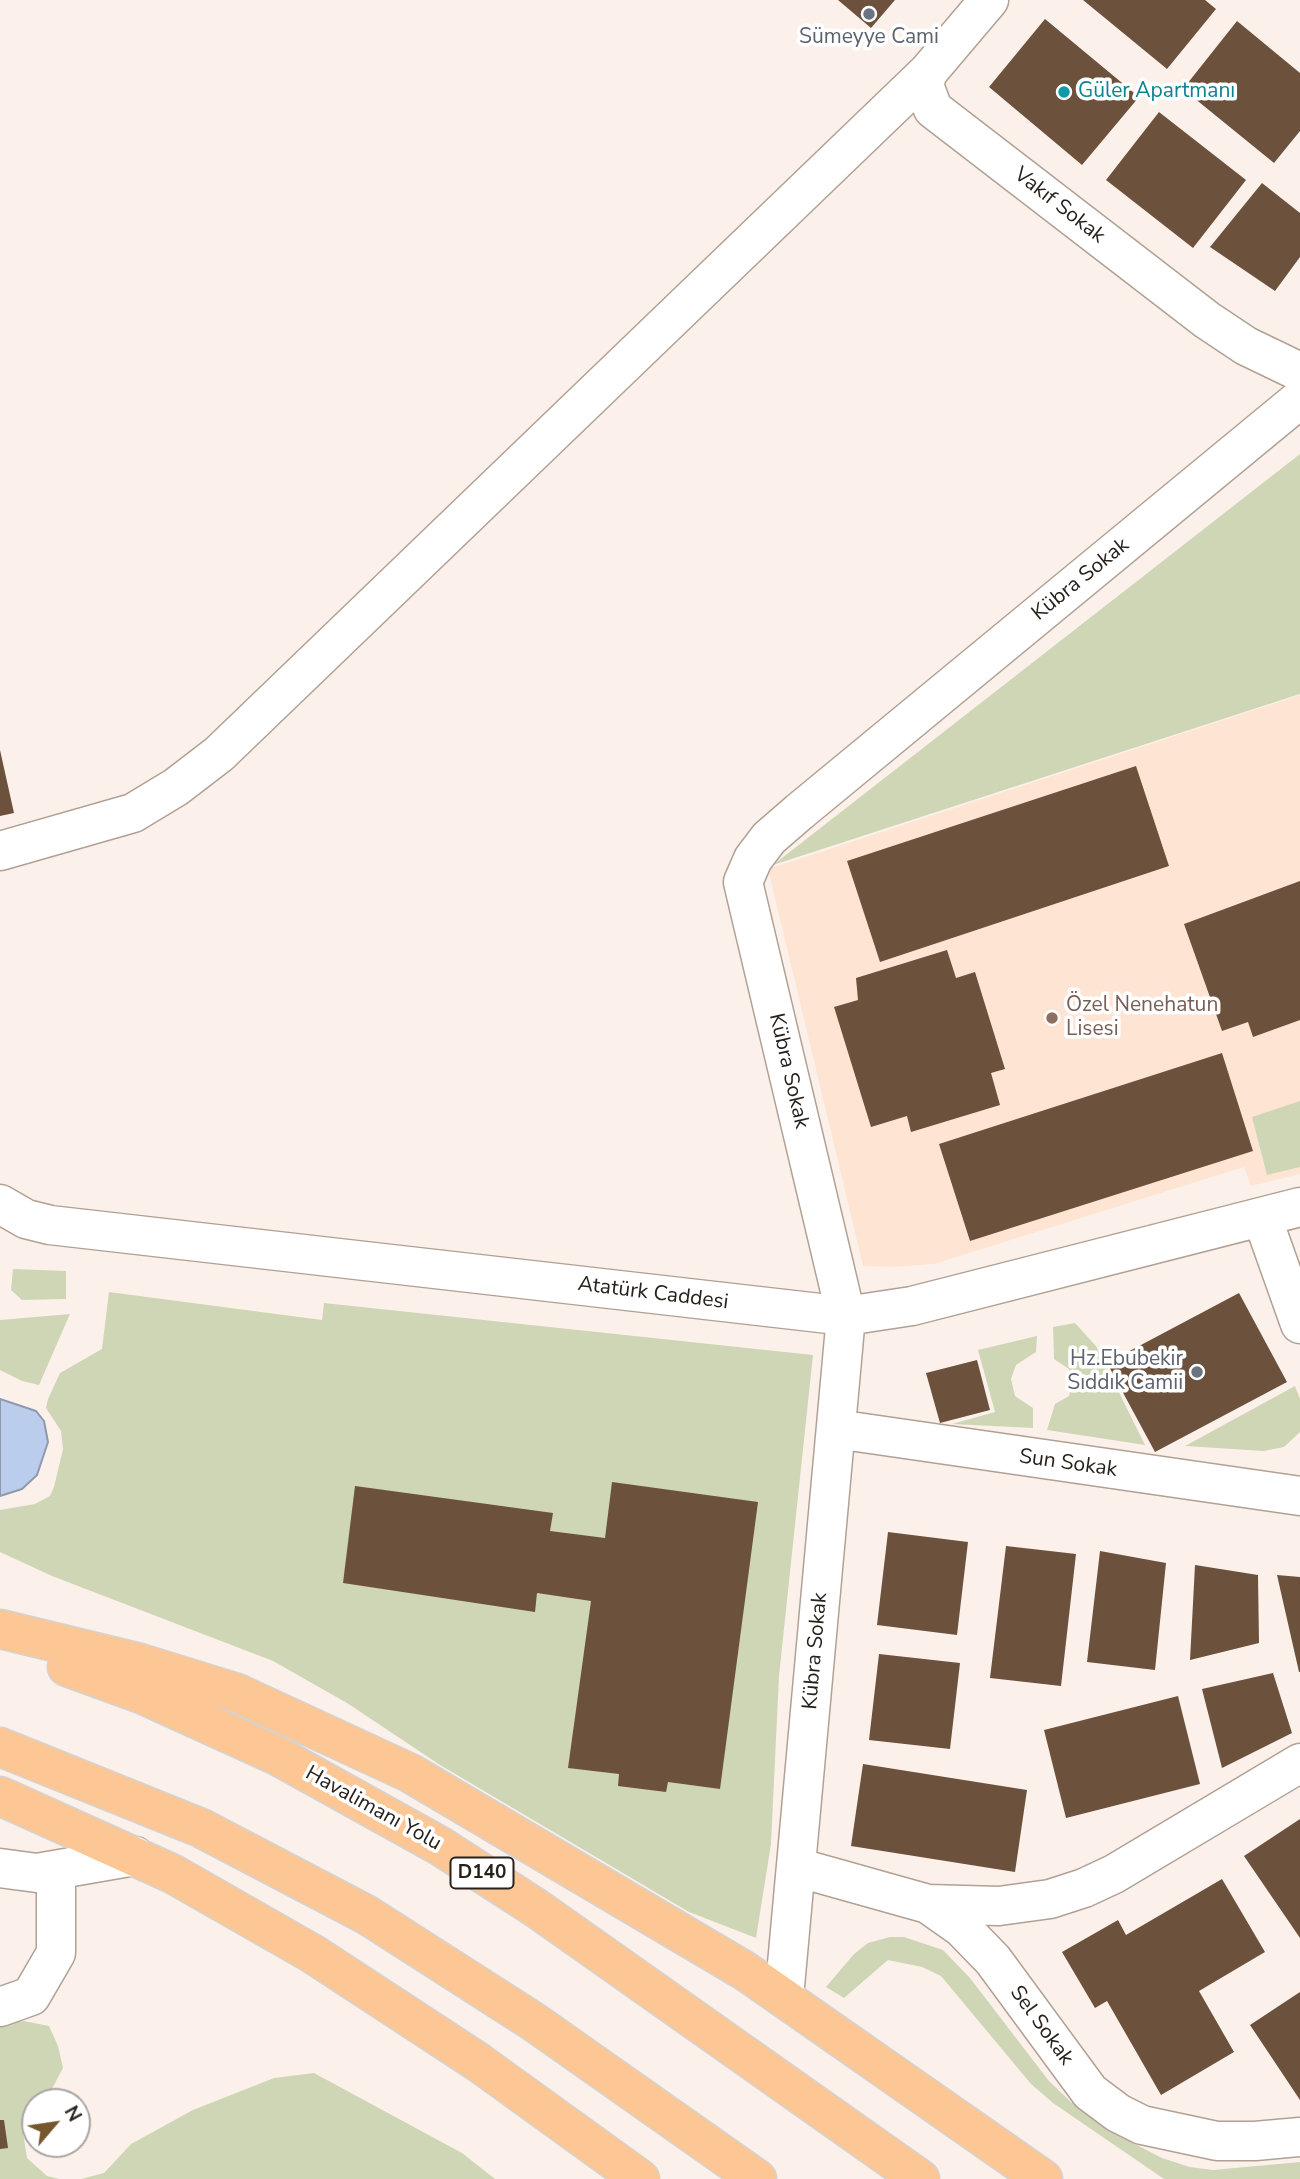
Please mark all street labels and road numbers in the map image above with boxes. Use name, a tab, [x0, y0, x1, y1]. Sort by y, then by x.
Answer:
street label: Vakıf Sokak	[1008, 163, 1110, 249]
street label: Kübra Sokak	[1027, 533, 1135, 627]
street label: Kübra Sokak	[763, 1011, 813, 1131]
street label: Atatürk Caddesi	[576, 1272, 730, 1316]
street label: Sun Sokak	[1017, 1445, 1119, 1483]
street label: Kübra Sokak	[798, 1591, 834, 1711]
street label: Havalimanı Yolu	[301, 1761, 445, 1857]
road number: D140	[450, 1857, 514, 1888]
street label: Sel Sokak	[1004, 1981, 1078, 2071]

